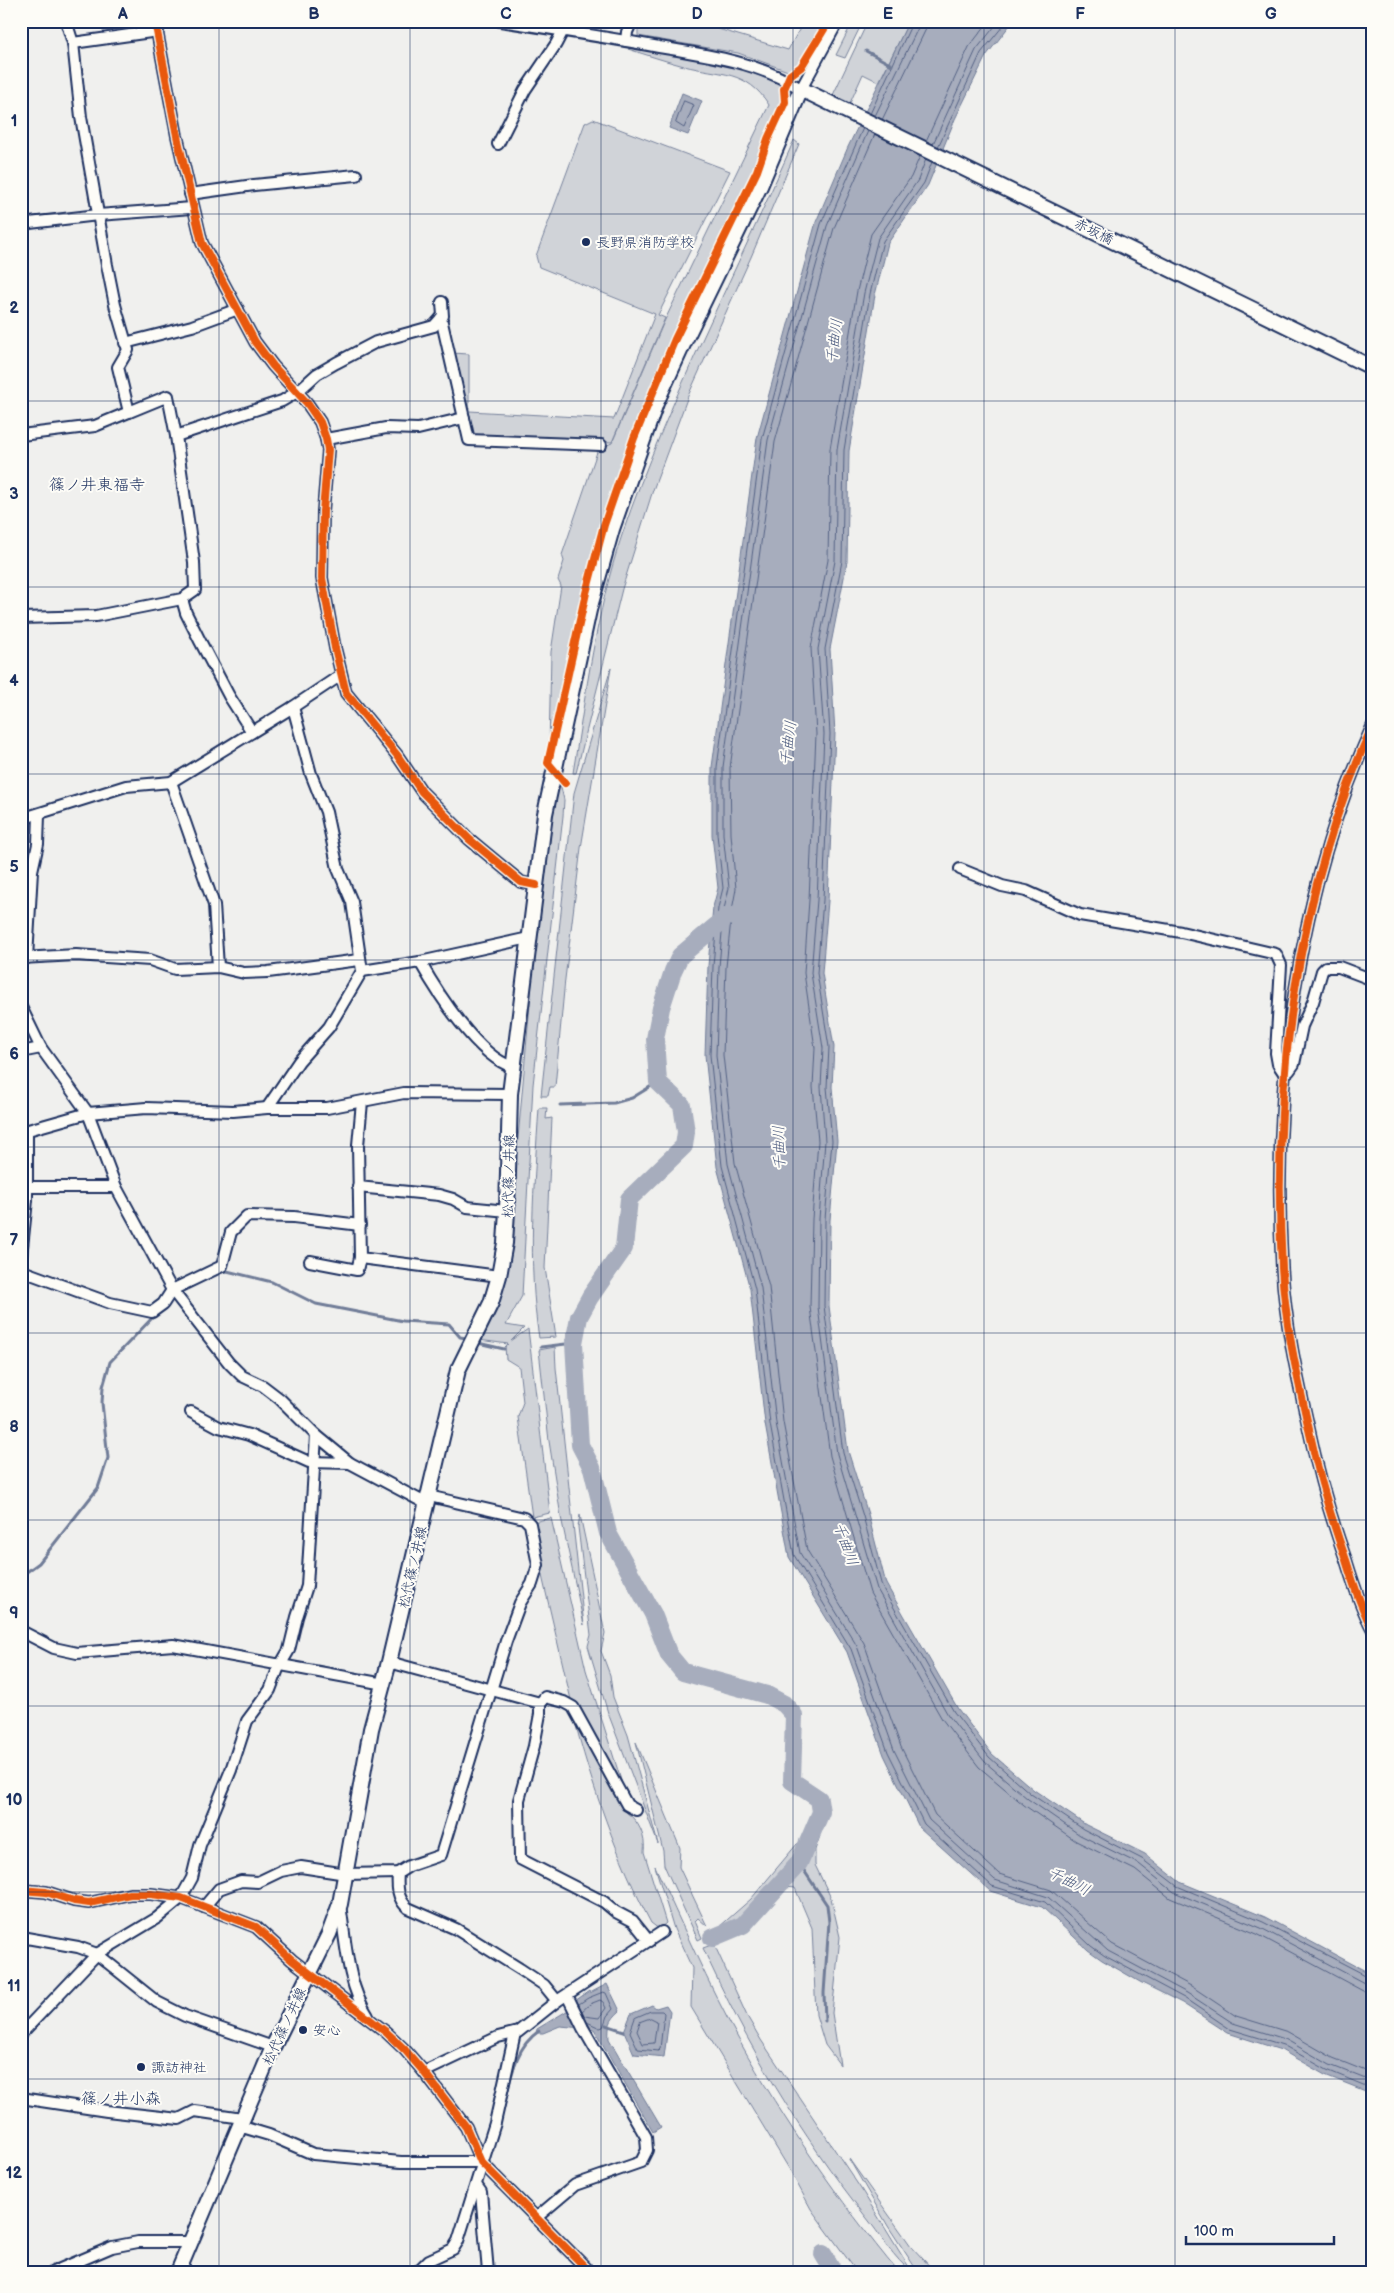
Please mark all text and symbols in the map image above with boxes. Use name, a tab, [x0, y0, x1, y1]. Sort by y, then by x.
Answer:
text: A	[117, 5, 128, 24]
text: B	[308, 5, 320, 24]
text: C	[500, 5, 512, 24]
text: D	[691, 5, 703, 24]
text: E	[883, 5, 893, 24]
text: F	[1075, 5, 1085, 24]
text: G	[1265, 5, 1277, 24]
text: 1	[11, 112, 17, 131]
street label: 赤坂橋	[1071, 215, 1116, 248]
place label: 長野県消防学校	[596, 234, 694, 251]
marker: 長野県消防学校	[580, 236, 592, 248]
text: 2	[9, 299, 19, 318]
water label: 千曲川	[822, 318, 847, 365]
district label: 篠ノ井東福寺	[49, 476, 145, 495]
text: 3	[9, 485, 19, 504]
text: 4	[9, 672, 19, 691]
water label: 千曲川	[776, 720, 801, 767]
text: 5	[9, 858, 19, 877]
text: 6	[9, 1045, 19, 1064]
water label: 千曲川	[769, 1125, 790, 1171]
street label: 松代篠ノ井線	[499, 1134, 518, 1218]
text: 7	[10, 1231, 19, 1250]
text: 8	[9, 1418, 19, 1437]
water label: 千曲川	[829, 1520, 862, 1569]
street label: 松代篠ノ井線	[395, 1524, 430, 1610]
text: 9	[9, 1604, 19, 1623]
text: 10	[6, 1791, 22, 1810]
water label: 千曲川	[1044, 1863, 1093, 1900]
text: 11	[7, 1977, 21, 1996]
street label: 松代篠ノ井線	[259, 1985, 310, 2068]
place label: 安心	[313, 2022, 341, 2039]
marker: 安心	[297, 2024, 309, 2036]
place label: 諏訪神社	[151, 2059, 207, 2076]
marker: 諏訪神社	[135, 2061, 147, 2073]
district label: 篠ノ井小森	[81, 2090, 161, 2109]
text: 12	[6, 2164, 23, 2183]
scale bar	[1186, 2213, 1334, 2245]
text: 100 m	[1194, 2222, 1234, 2241]

